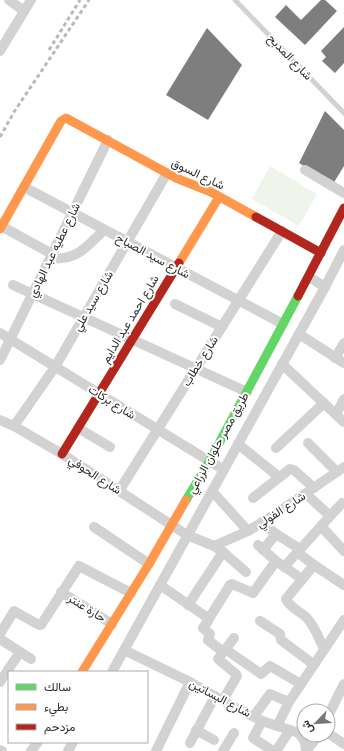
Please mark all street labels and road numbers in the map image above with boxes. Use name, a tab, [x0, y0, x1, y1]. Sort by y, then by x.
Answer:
street label: شارع المدبح	[263, 31, 316, 84]
street label: شارع السوق	[168, 155, 227, 194]
street label: شارع عطيه عبد الهادي	[24, 200, 86, 301]
street label: شارع سيد الصباح	[113, 230, 193, 283]
street label: شارع سيد علي	[69, 268, 119, 335]
street label: شارع احمد عبد الدايم	[97, 272, 163, 366]
street label: شارع خطاب	[178, 333, 223, 390]
street label: شارع بركات	[85, 381, 139, 424]
street label: طريق مصر حلوان الزراعي	[183, 389, 254, 498]
street label: شارع الحوفي	[64, 452, 124, 500]
street label: شارع الفولي	[253, 488, 310, 534]
street label: حارة عنتر	[64, 590, 109, 626]
street label: شارع البساتين	[186, 675, 254, 722]

